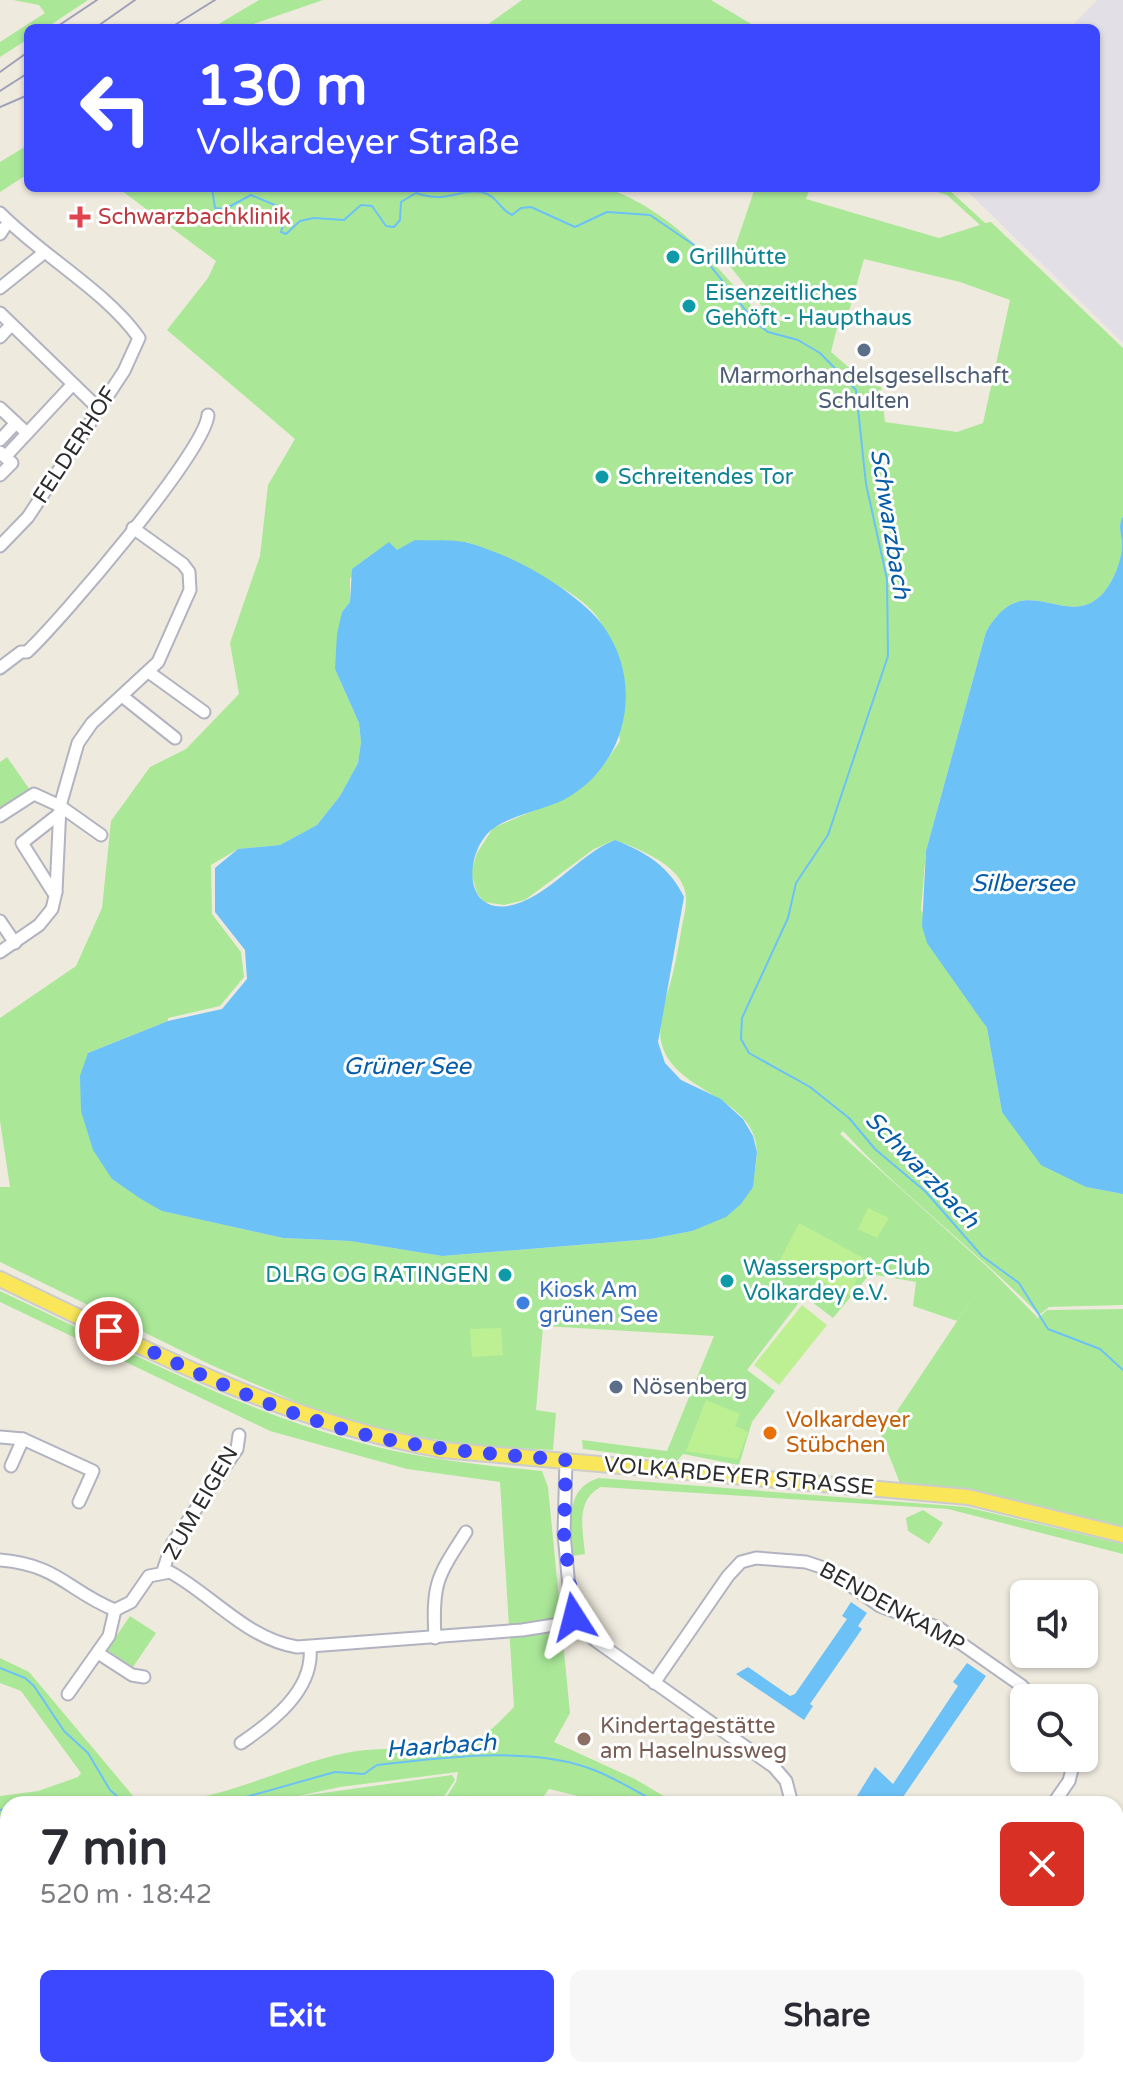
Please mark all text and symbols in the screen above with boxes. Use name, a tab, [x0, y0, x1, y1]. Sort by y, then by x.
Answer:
text: 130 m	[196, 53, 367, 120]
icon: left	[64, 56, 168, 160]
text: Volkardeyer Straße	[196, 121, 520, 164]
place label: Schwarzbachklinik	[98, 204, 291, 230]
marker: Schwarzbachklinik	[69, 206, 91, 228]
place label: Grillhütte	[689, 244, 786, 270]
marker: Grillhütte	[664, 248, 682, 266]
place label: Eisenzeitliches Gehöft - Haupthaus	[705, 280, 912, 331]
marker: Eisenzeitliches Gehöft - Haupthaus	[680, 297, 698, 315]
marker: Marmorhandelsgesellschaft Schulten	[855, 341, 873, 359]
place label: Marmorhandelsgesellschaft Schulten	[719, 363, 1009, 414]
street label: FELDERHOF	[28, 382, 122, 508]
water label: Schwarzbach	[864, 447, 916, 602]
place label: Schreitendes Tor	[618, 464, 794, 490]
marker: Schreitendes Tor	[593, 468, 611, 486]
water label: Silbersee	[971, 869, 1076, 898]
water label: Grüner See	[343, 1052, 472, 1081]
water label: Schwarzbach	[859, 1105, 986, 1236]
place label: Wassersport-Club Volkardey e.V.	[743, 1255, 930, 1306]
place label: DLRG OG RATINGEN	[265, 1262, 489, 1288]
marker: DLRG OG RATINGEN	[496, 1266, 514, 1284]
marker: Wassersport-Club Volkardey e.V.	[718, 1272, 736, 1290]
place label: Kiosk Am grünen See	[539, 1277, 658, 1328]
marker: Kiosk Am grünen See	[514, 1294, 532, 1312]
pin	[75, 1297, 143, 1365]
icon: arrive	[87, 1309, 131, 1353]
place label: Nösenberg	[632, 1374, 747, 1400]
marker: Nösenberg	[607, 1378, 625, 1396]
place label: Volkardeyer Stübchen	[786, 1407, 910, 1458]
marker: Volkardeyer Stübchen	[761, 1424, 779, 1442]
street label: ZUM EIGEN	[158, 1442, 244, 1564]
street label: VOLKARDEYER STRASSE	[603, 1451, 875, 1501]
street label: BENDENKAMP	[815, 1556, 969, 1658]
position arrow	[532, 1575, 616, 1659]
map controls	[1010, 1580, 1098, 1772]
button: sound	[1010, 1580, 1098, 1668]
button: search	[1010, 1684, 1098, 1772]
place label: Kindertagestätte am Haselnussweg	[600, 1713, 787, 1764]
water label: Haarbach	[385, 1728, 498, 1764]
marker: Kindertagestätte am Haselnussweg	[575, 1730, 593, 1748]
text: 7 min	[40, 1820, 168, 1878]
button: close	[1000, 1822, 1084, 1906]
text: 520 m · 18:42	[40, 1879, 212, 1910]
button: Exit	[40, 1970, 554, 2062]
button: Share	[570, 1970, 1084, 2062]

